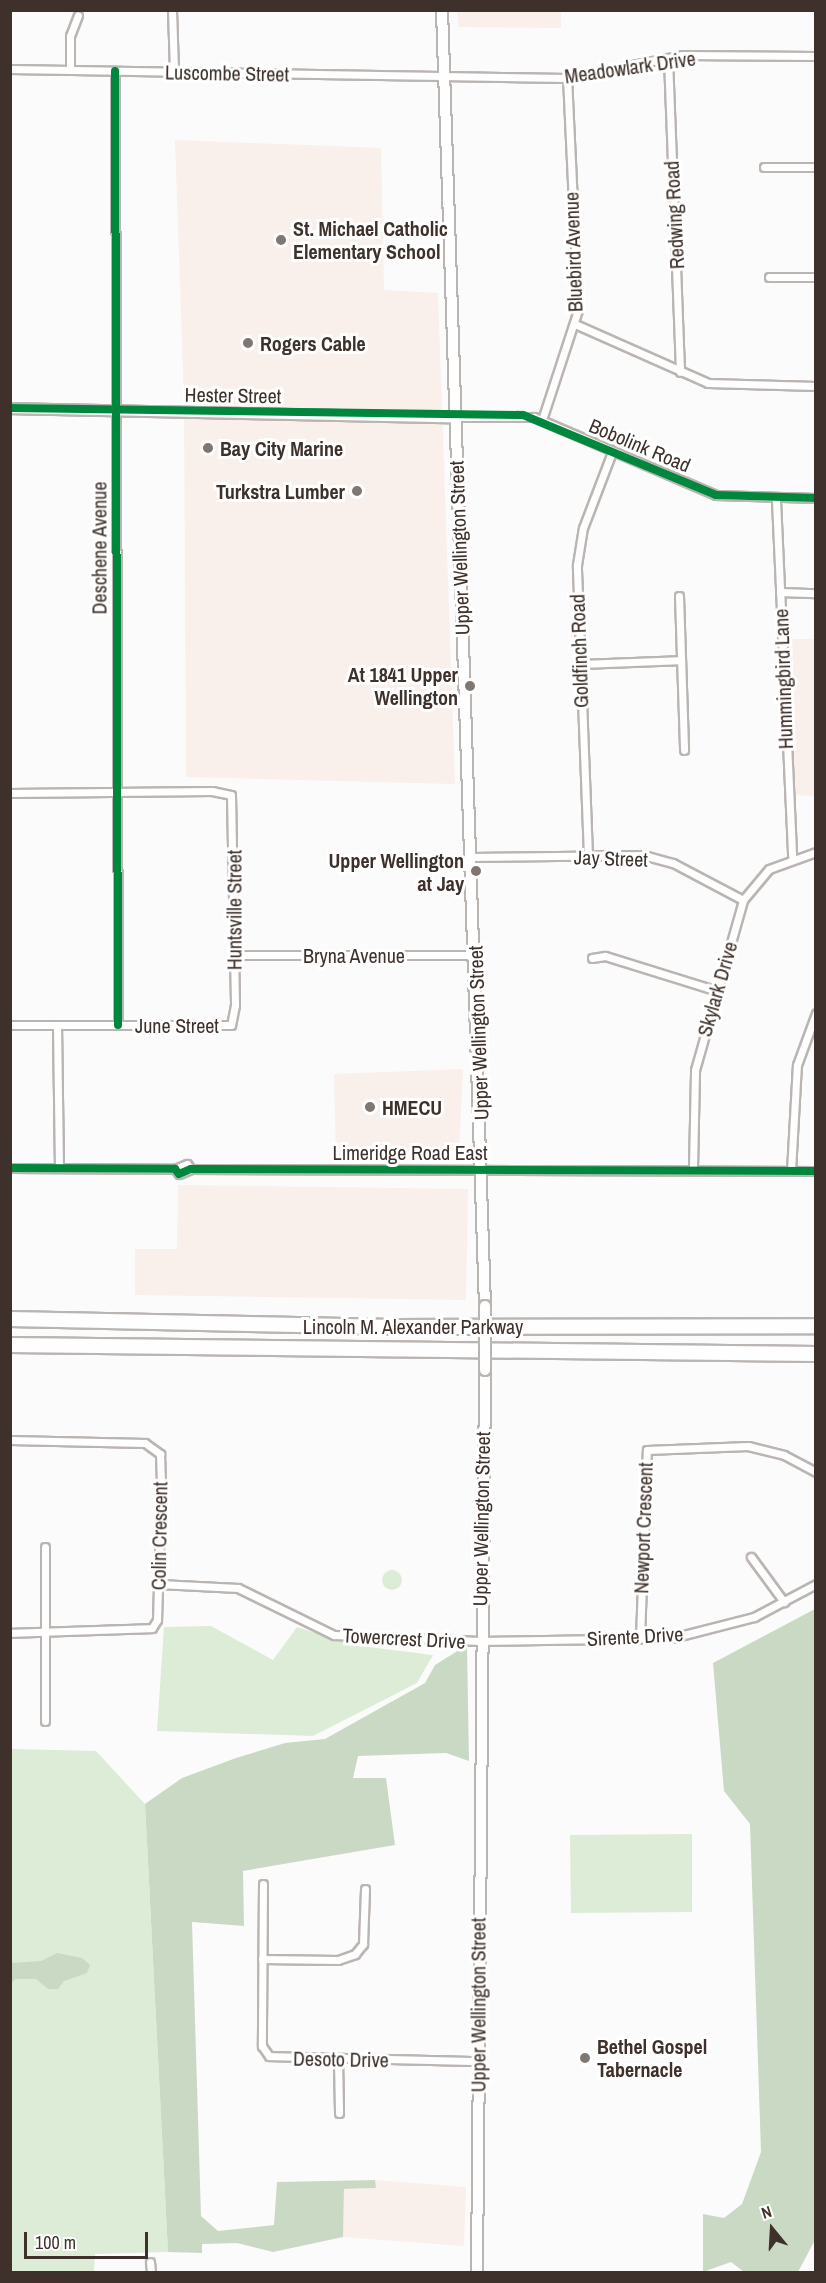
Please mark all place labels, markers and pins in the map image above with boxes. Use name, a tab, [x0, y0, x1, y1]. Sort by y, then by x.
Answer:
place label: St. Michael Catholic Elementary School	[293, 216, 448, 263]
marker: St. Michael Catholic Elementary School	[274, 233, 288, 247]
place label: Rogers Cable	[260, 331, 366, 355]
marker: Rogers Cable	[241, 336, 255, 350]
place label: Bay City Marine	[220, 436, 343, 460]
marker: Bay City Marine	[201, 441, 215, 455]
place label: Turkstra Lumber	[216, 479, 345, 503]
marker: Turkstra Lumber	[350, 484, 364, 498]
place label: At 1841 Upper Wellington	[348, 662, 458, 709]
marker: At 1841 Upper Wellington	[463, 679, 477, 693]
place label: Upper Wellington at Jay	[329, 848, 464, 895]
marker: Upper Wellington at Jay	[469, 864, 483, 878]
place label: HMECU	[382, 1095, 442, 1119]
marker: HMECU	[363, 1100, 377, 1114]
place label: Bethel Gospel Tabernacle	[597, 2034, 707, 2081]
marker: Bethel Gospel Tabernacle	[578, 2051, 592, 2065]

